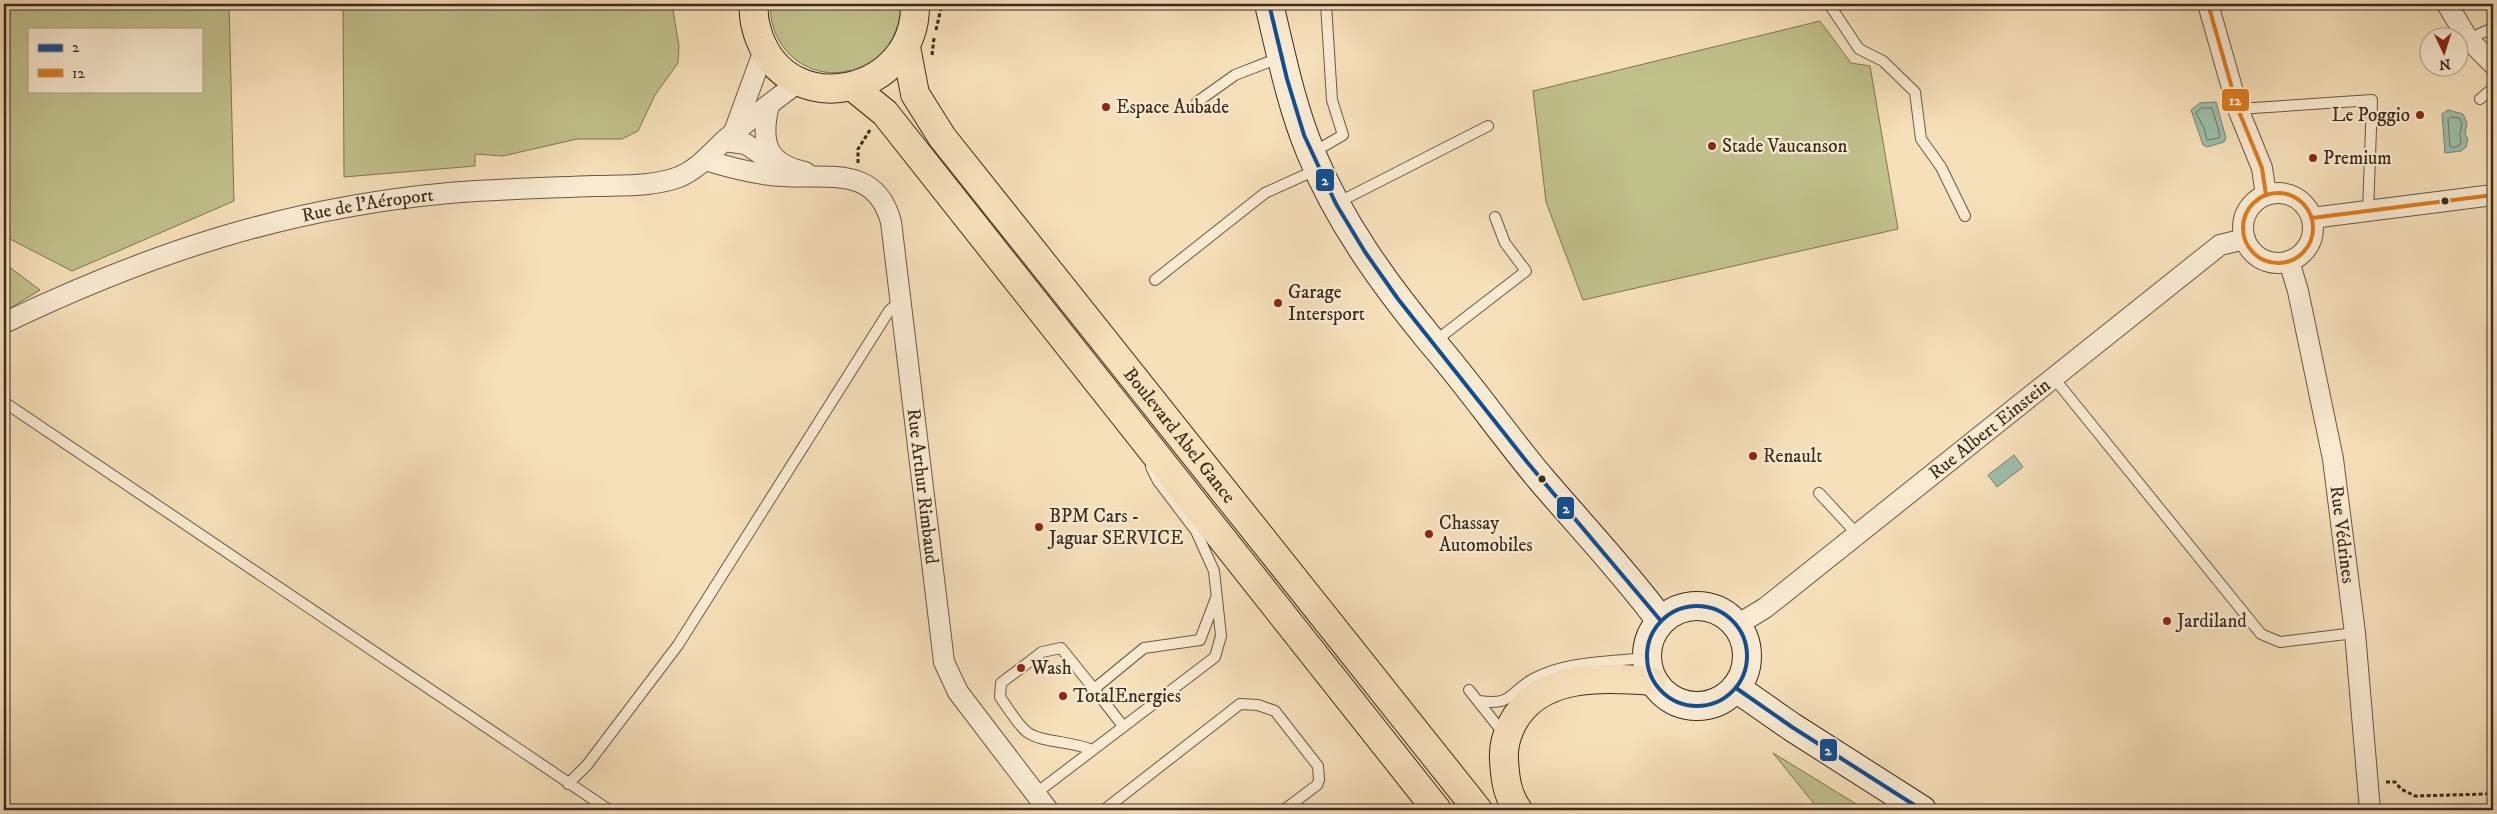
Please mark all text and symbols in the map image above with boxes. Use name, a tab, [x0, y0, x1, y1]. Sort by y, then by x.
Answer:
legend	[28, 28, 202, 92]
north arrow	[2420, 28, 2470, 78]
text: 2	[72, 38, 80, 57]
text: N	[2438, 55, 2451, 73]
text: 12	[72, 64, 86, 83]
line badge: 12	[2221, 88, 2250, 112]
text: 12	[2229, 92, 2242, 110]
place label: Espace Aubade	[1116, 96, 1229, 119]
marker: Espace Aubade	[1100, 101, 1112, 113]
place label: Le Poggio	[2332, 104, 2410, 127]
marker: Le Poggio	[2414, 109, 2426, 121]
place label: Stade Vaucanson	[1722, 135, 1847, 158]
marker: Stade Vaucanson	[1706, 140, 1718, 152]
place label: Premium	[2323, 147, 2392, 170]
marker: Premium	[2307, 152, 2319, 164]
line badge: 2	[1315, 168, 1335, 192]
text: 2	[1322, 172, 1330, 190]
street label: Rue de l'Aéroport	[299, 183, 435, 227]
unlabelled marker	[2440, 196, 2450, 206]
place label: Garage Intersport	[1288, 281, 1365, 326]
marker: Garage Intersport	[1272, 297, 1284, 309]
street label: Boulevard Abel Gance	[1119, 363, 1241, 508]
street label: Rue Albert Einstein	[1924, 373, 2055, 484]
street label: Rue Arthur Rimbaud	[902, 407, 944, 566]
place label: Renault	[1763, 445, 1822, 468]
marker: Renault	[1747, 450, 1759, 462]
unlabelled marker	[1537, 474, 1547, 484]
street label: Rue Védrines	[2325, 484, 2360, 585]
line badge: 2	[1556, 496, 1575, 520]
text: 2	[1563, 500, 1571, 518]
place label: BPM Cars - Jaguar SERVICE	[1047, 505, 1183, 550]
place label: Chassay Automobiles	[1439, 512, 1533, 557]
marker: BPM Cars - Jaguar SERVICE	[1033, 521, 1045, 533]
marker: Chassay Automobiles	[1423, 528, 1435, 540]
place label: Jardiland	[2175, 610, 2247, 633]
marker: Jardiland	[2161, 615, 2173, 627]
place label: Wash	[1030, 657, 1072, 680]
marker: Wash	[1015, 662, 1027, 674]
place label: TotalEnergies	[1073, 685, 1181, 708]
marker: TotalEnergies	[1057, 690, 1069, 702]
line badge: 2	[1819, 738, 1838, 762]
text: 2	[1825, 742, 1833, 760]

